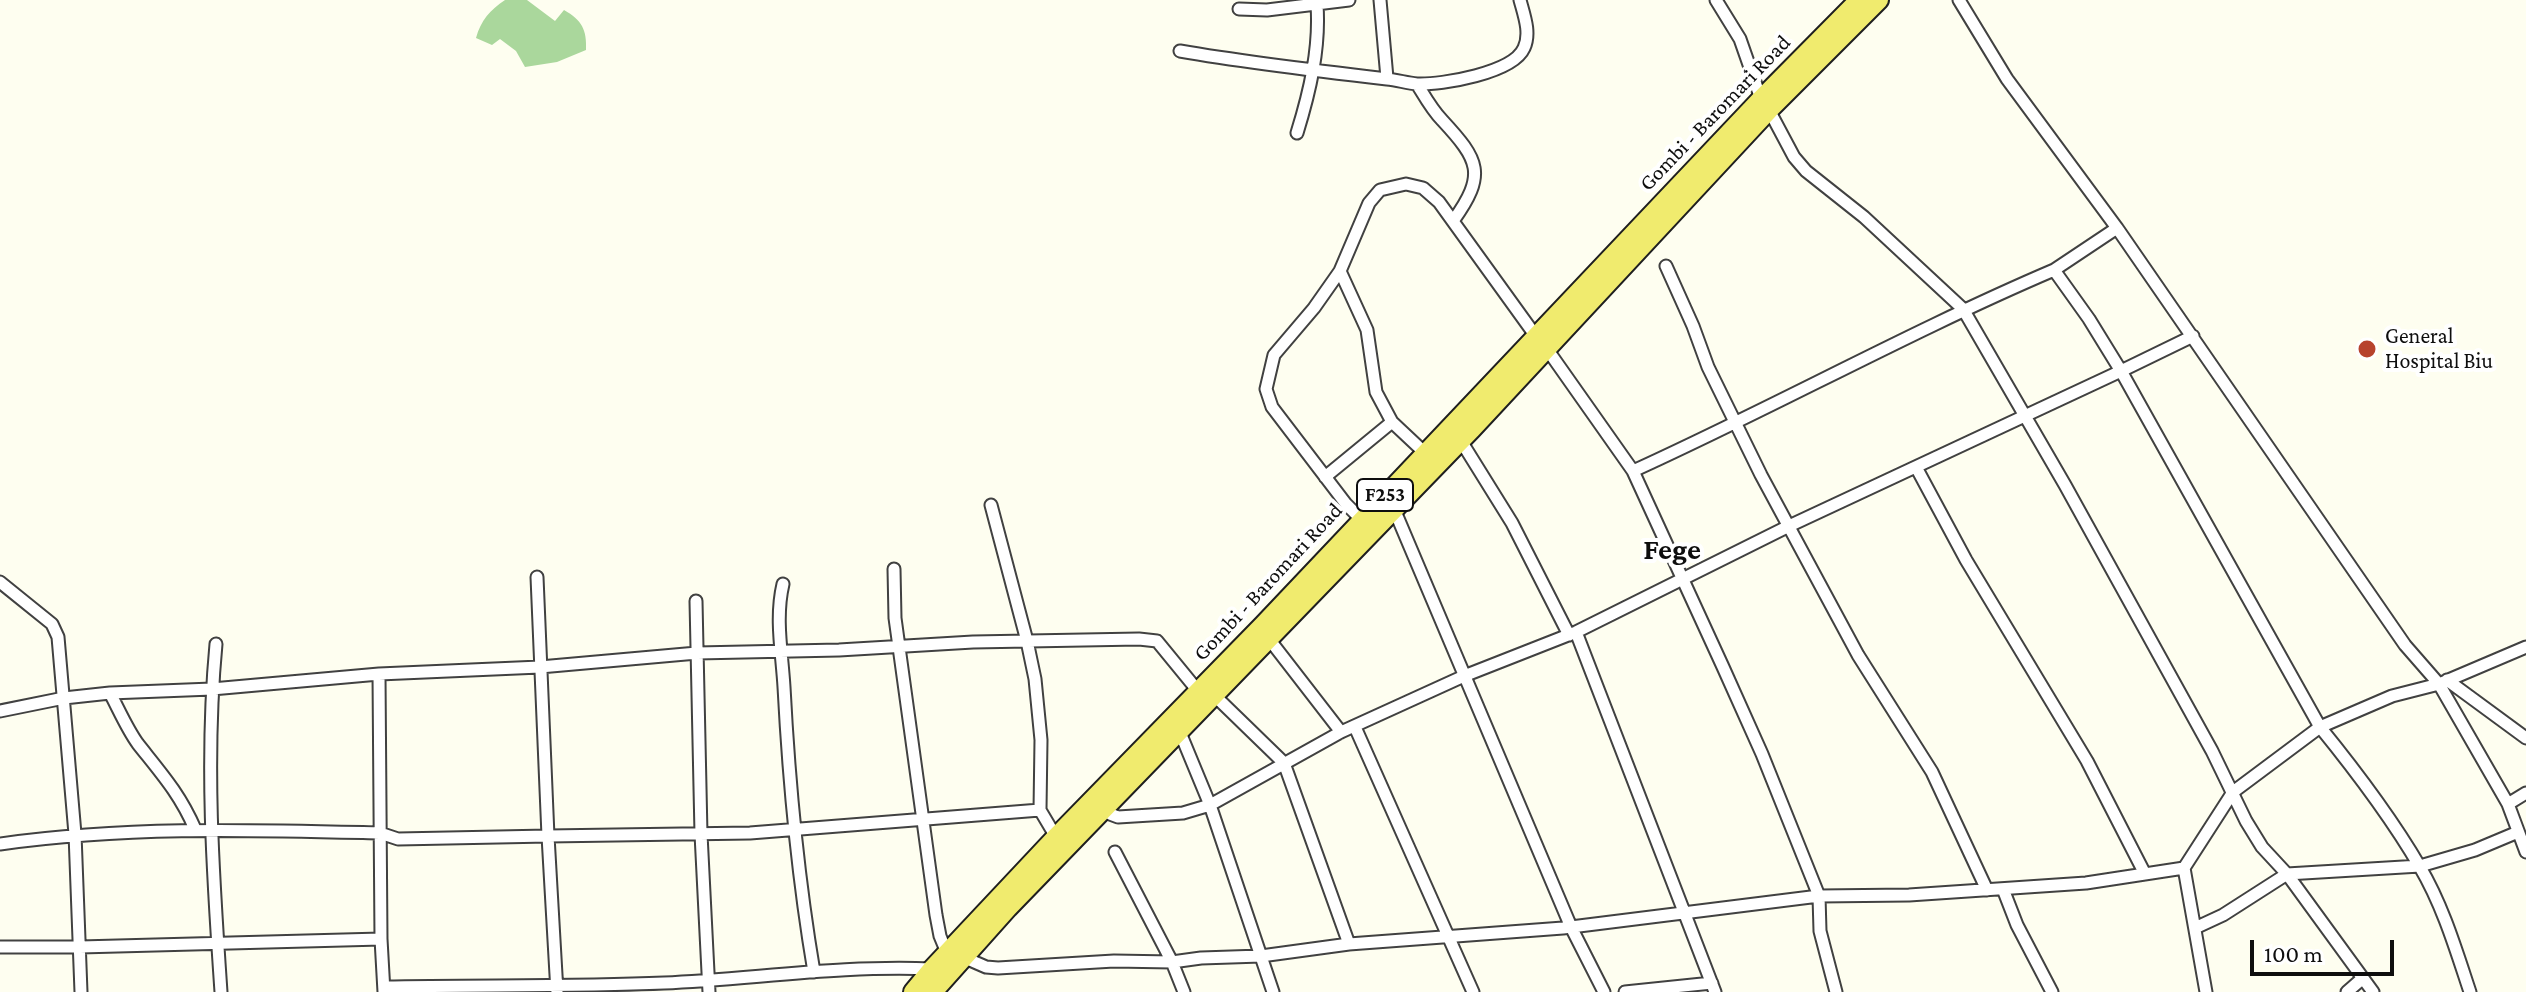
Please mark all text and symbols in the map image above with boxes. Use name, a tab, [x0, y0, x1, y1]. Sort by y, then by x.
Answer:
street label: Gombi - Baromari Road	[1634, 30, 1796, 196]
place label: General Hospital Biu	[2385, 323, 2493, 374]
marker: General Hospital Biu	[2356, 338, 2378, 360]
road number: F253	[1357, 479, 1413, 511]
street label: Gombi - Baromari Road	[1188, 497, 1348, 667]
district label: Fege	[1643, 532, 1701, 568]
scale bar	[2254, 924, 2398, 974]
text: 100 m	[2264, 940, 2323, 967]

